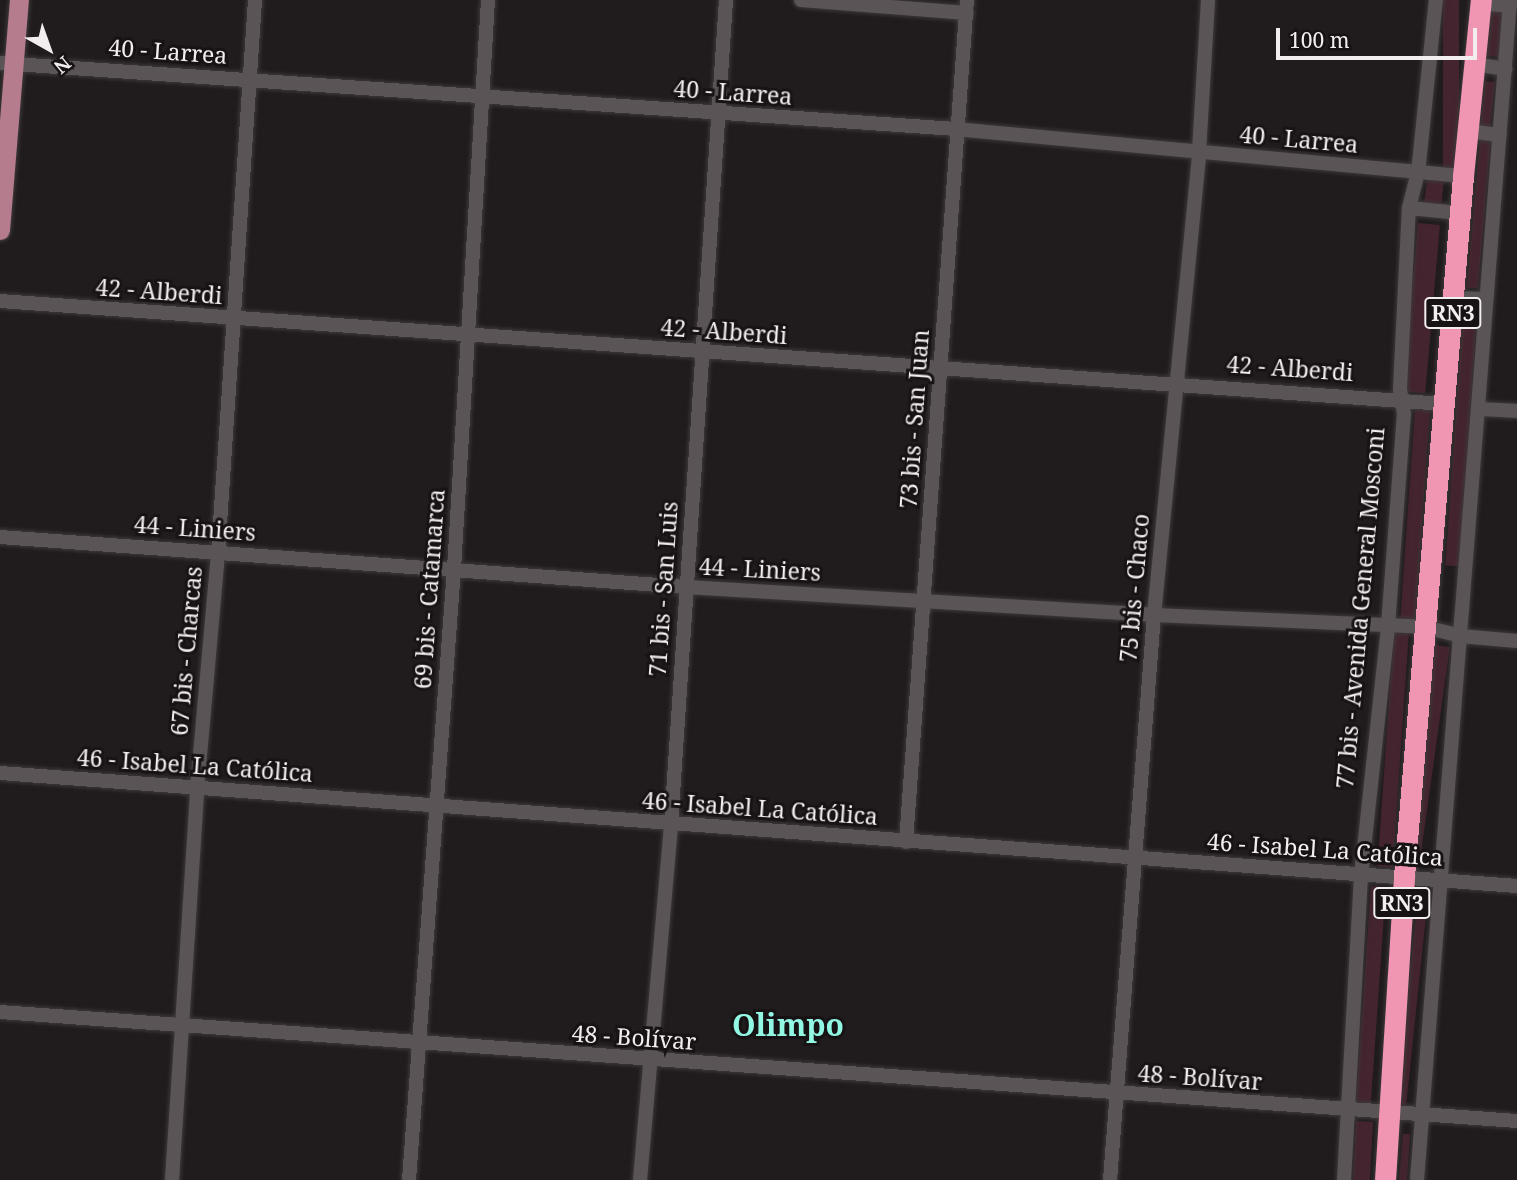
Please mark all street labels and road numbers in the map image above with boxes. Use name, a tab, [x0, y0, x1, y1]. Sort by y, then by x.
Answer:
street label: 40 - Larrea	[108, 33, 228, 69]
street label: 40 - Larrea	[673, 74, 793, 110]
street label: 40 - Larrea	[1239, 120, 1359, 158]
street label: 42 - Alberdi	[95, 273, 223, 309]
road number: RN3	[1423, 296, 1483, 330]
street label: 42 - Alberdi	[660, 313, 788, 349]
street label: 73 bis - San Juan	[894, 328, 934, 510]
street label: 42 - Alberdi	[1226, 350, 1354, 386]
street label: 77 bis - Avenida General Mosconi	[1330, 426, 1390, 790]
street label: 69 bis - Catamarca	[408, 488, 450, 690]
street label: 71 bis - San Luis	[643, 500, 683, 678]
street label: 44 - Liniers	[133, 510, 257, 546]
street label: 75 bis - Chaco	[1114, 513, 1154, 663]
street label: 44 - Liniers	[698, 552, 822, 586]
street label: 67 bis - Charcas	[165, 565, 207, 737]
street label: 46 - Isabel La Católica	[76, 743, 314, 787]
street label: 46 - Isabel La Católica	[641, 786, 879, 830]
street label: 46 - Isabel La Católica	[1206, 827, 1444, 871]
road number: RN3	[1372, 886, 1432, 920]
street label: 48 - Bolívar	[571, 1019, 697, 1055]
street label: 48 - Bolívar	[1137, 1059, 1263, 1095]

